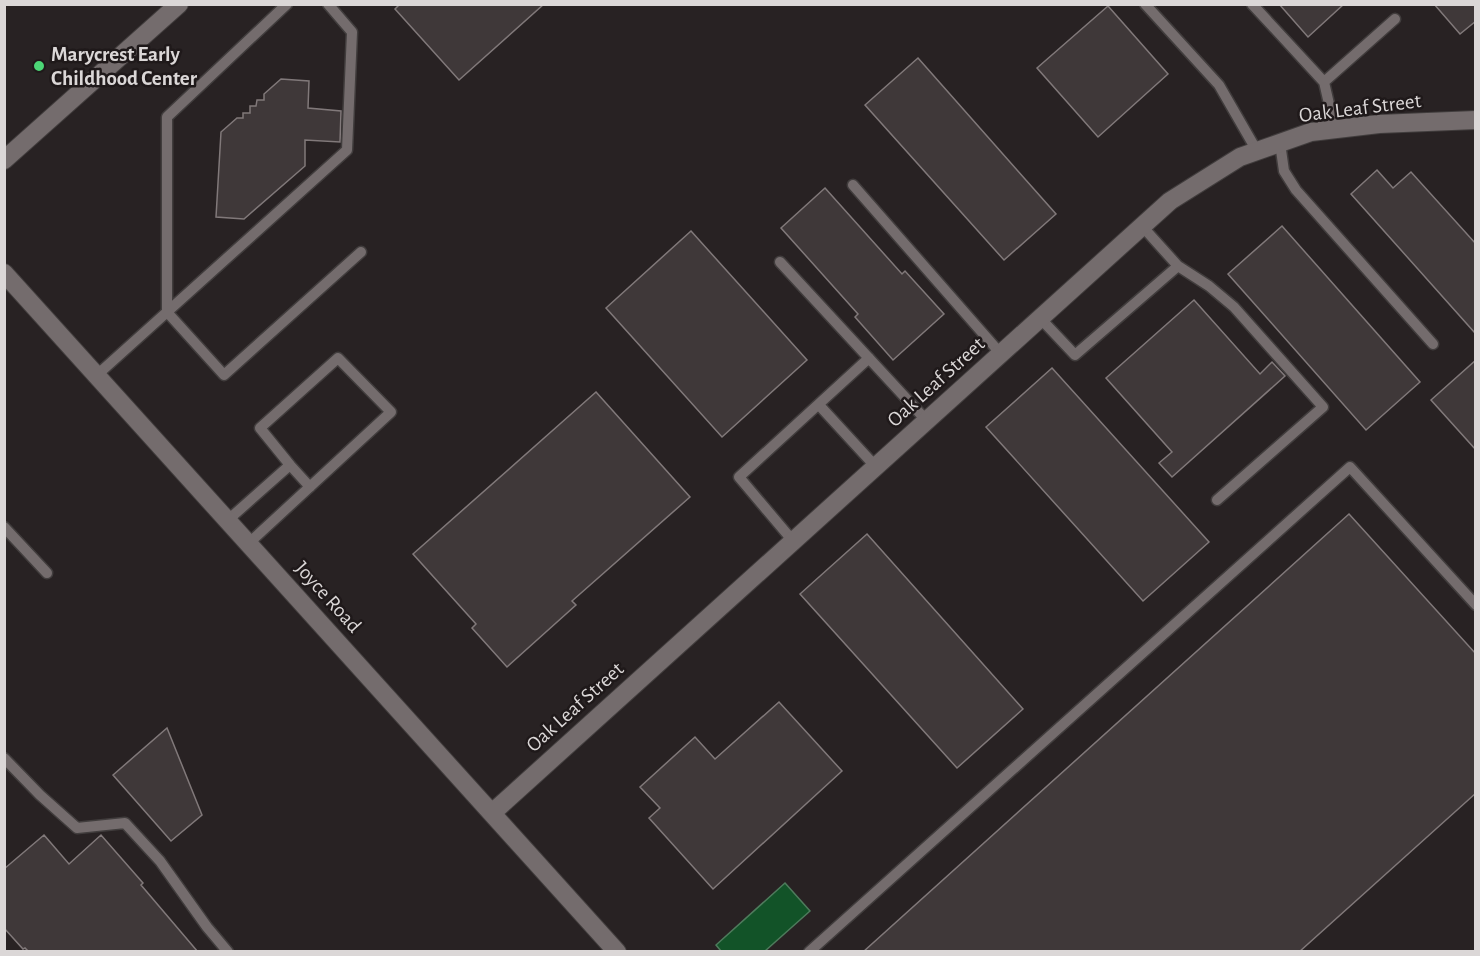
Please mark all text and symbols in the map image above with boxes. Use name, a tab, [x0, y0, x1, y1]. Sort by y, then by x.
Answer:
place label: Marycrest Early Childhood Center	[51, 44, 198, 89]
marker: Marycrest Early Childhood Center	[32, 59, 46, 73]
street label: Oak Leaf Street	[1298, 90, 1423, 126]
street label: Oak Leaf Street	[883, 333, 989, 431]
street label: Joyce Road	[291, 557, 365, 637]
street label: Oak Leaf Street	[522, 658, 628, 756]

